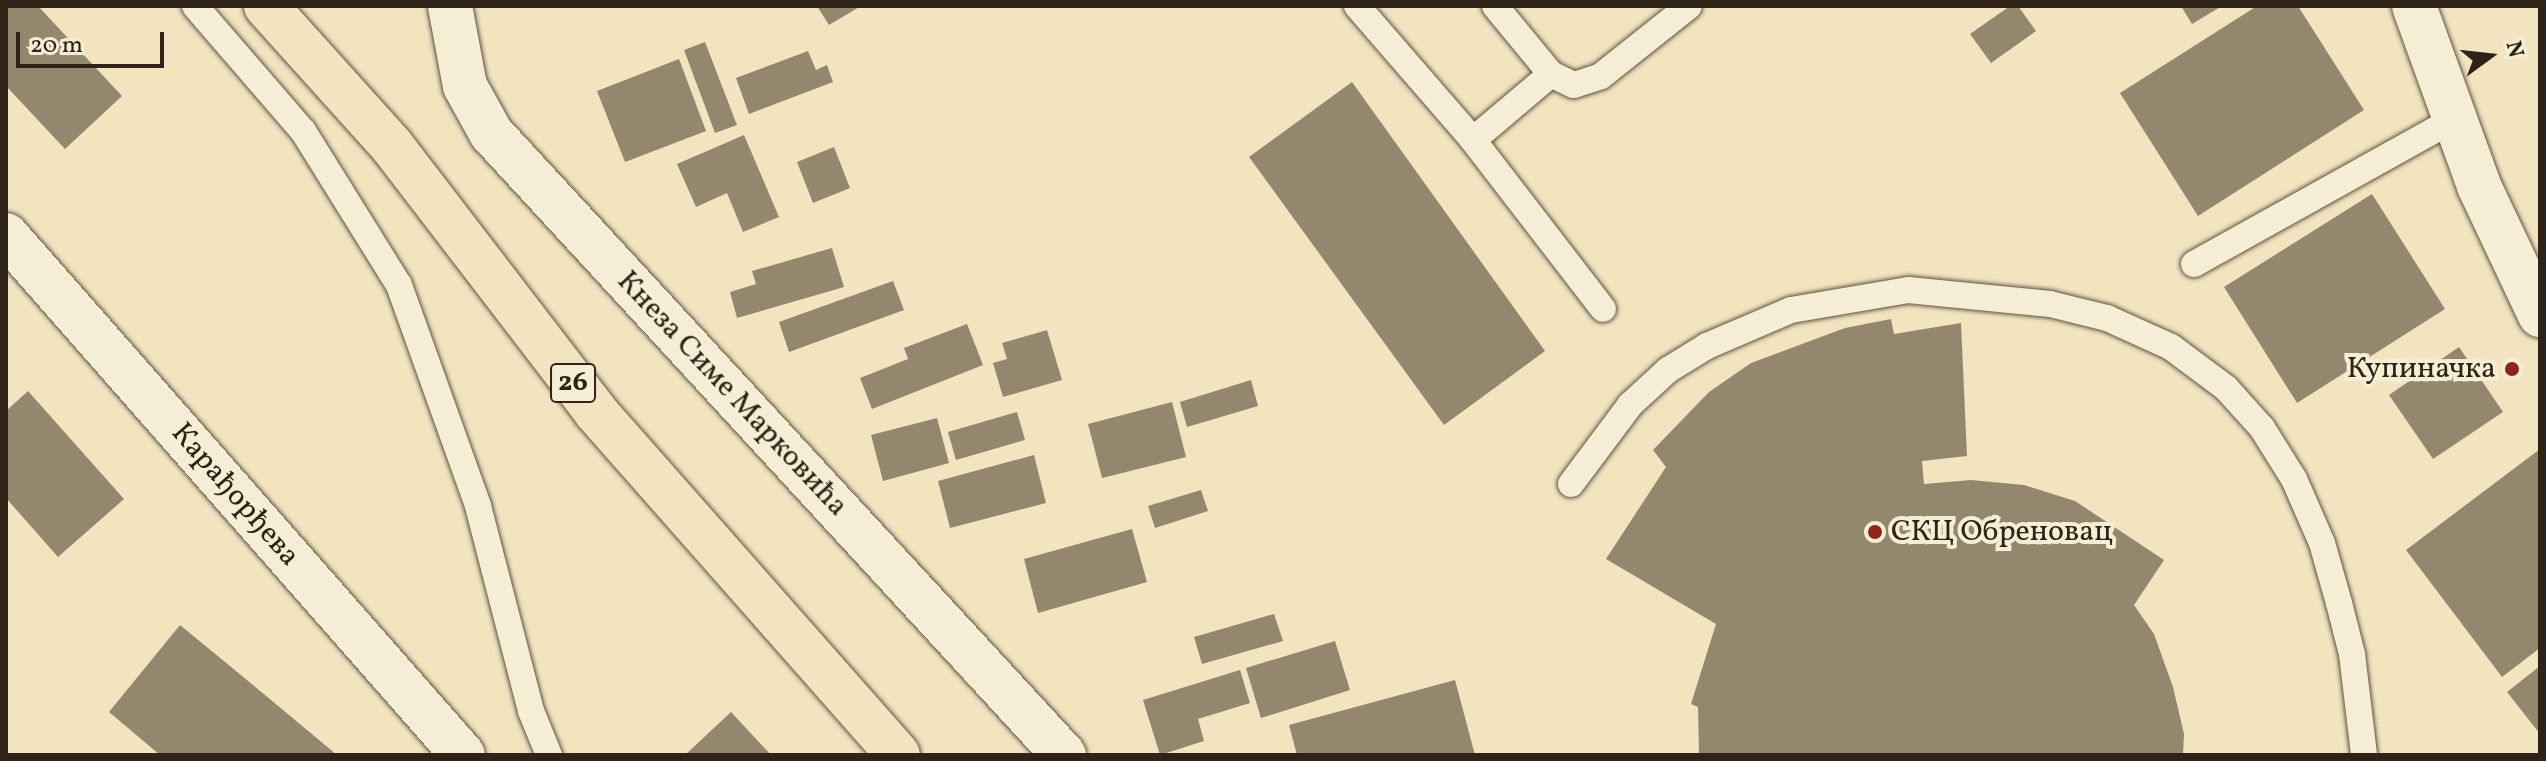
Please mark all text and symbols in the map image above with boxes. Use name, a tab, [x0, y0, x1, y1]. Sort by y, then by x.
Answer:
scale bar	[20, 16, 168, 66]
north arrow	[2450, 16, 2530, 96]
text: 20 m	[30, 29, 83, 63]
text: N	[2497, 38, 2531, 61]
street label: Кнеза Симе Марковића	[609, 264, 855, 524]
place label: Купиначка	[2347, 351, 2496, 387]
road number: 26	[549, 359, 597, 407]
marker: Купиначка	[2503, 360, 2521, 378]
street label: Карађорђева	[163, 416, 307, 574]
place label: СКЦ Обреновац	[1891, 514, 2113, 550]
marker: СКЦ Обреновац	[1866, 523, 1884, 541]

